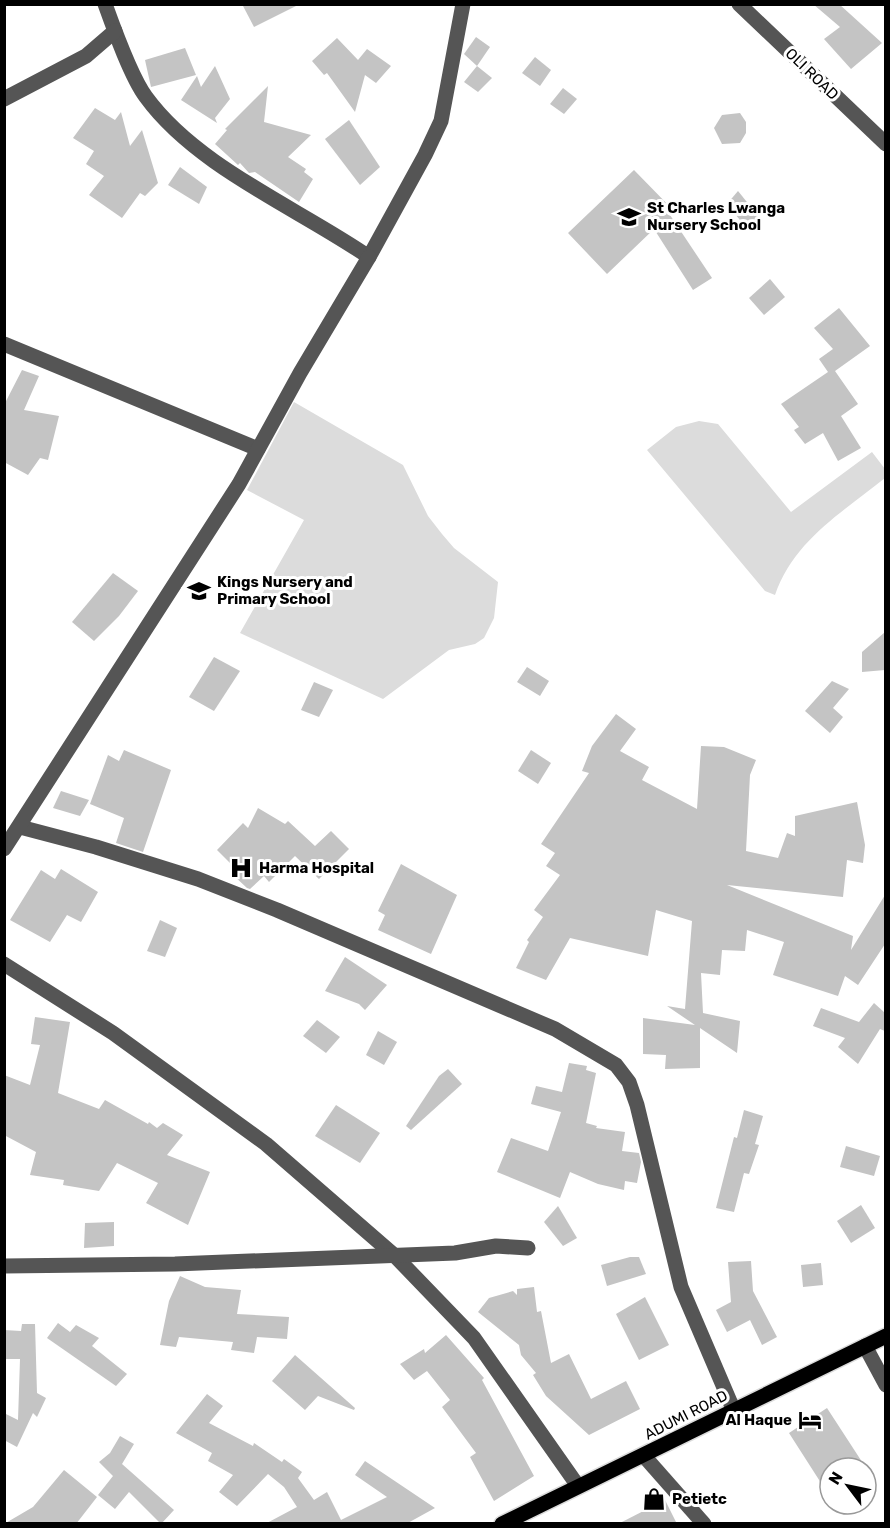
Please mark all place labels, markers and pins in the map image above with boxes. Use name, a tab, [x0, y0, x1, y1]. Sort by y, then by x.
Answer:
place label: St Charles Lwanga Nursery School	[647, 199, 785, 234]
school or university icon: St Charles Lwanga Nursery School	[616, 204, 642, 230]
place label: Kings Nursery and Primary School	[217, 573, 353, 608]
school or university icon: Kings Nursery and Primary School	[186, 578, 212, 604]
hospital icon: Harma Hospital	[228, 855, 254, 881]
place label: Harma Hospital	[259, 859, 374, 877]
hotel icon: Al Haque	[797, 1407, 823, 1433]
place label: Al Haque	[726, 1411, 792, 1429]
shop icon: Petietc	[641, 1486, 667, 1512]
place label: Petietc	[672, 1490, 727, 1508]

